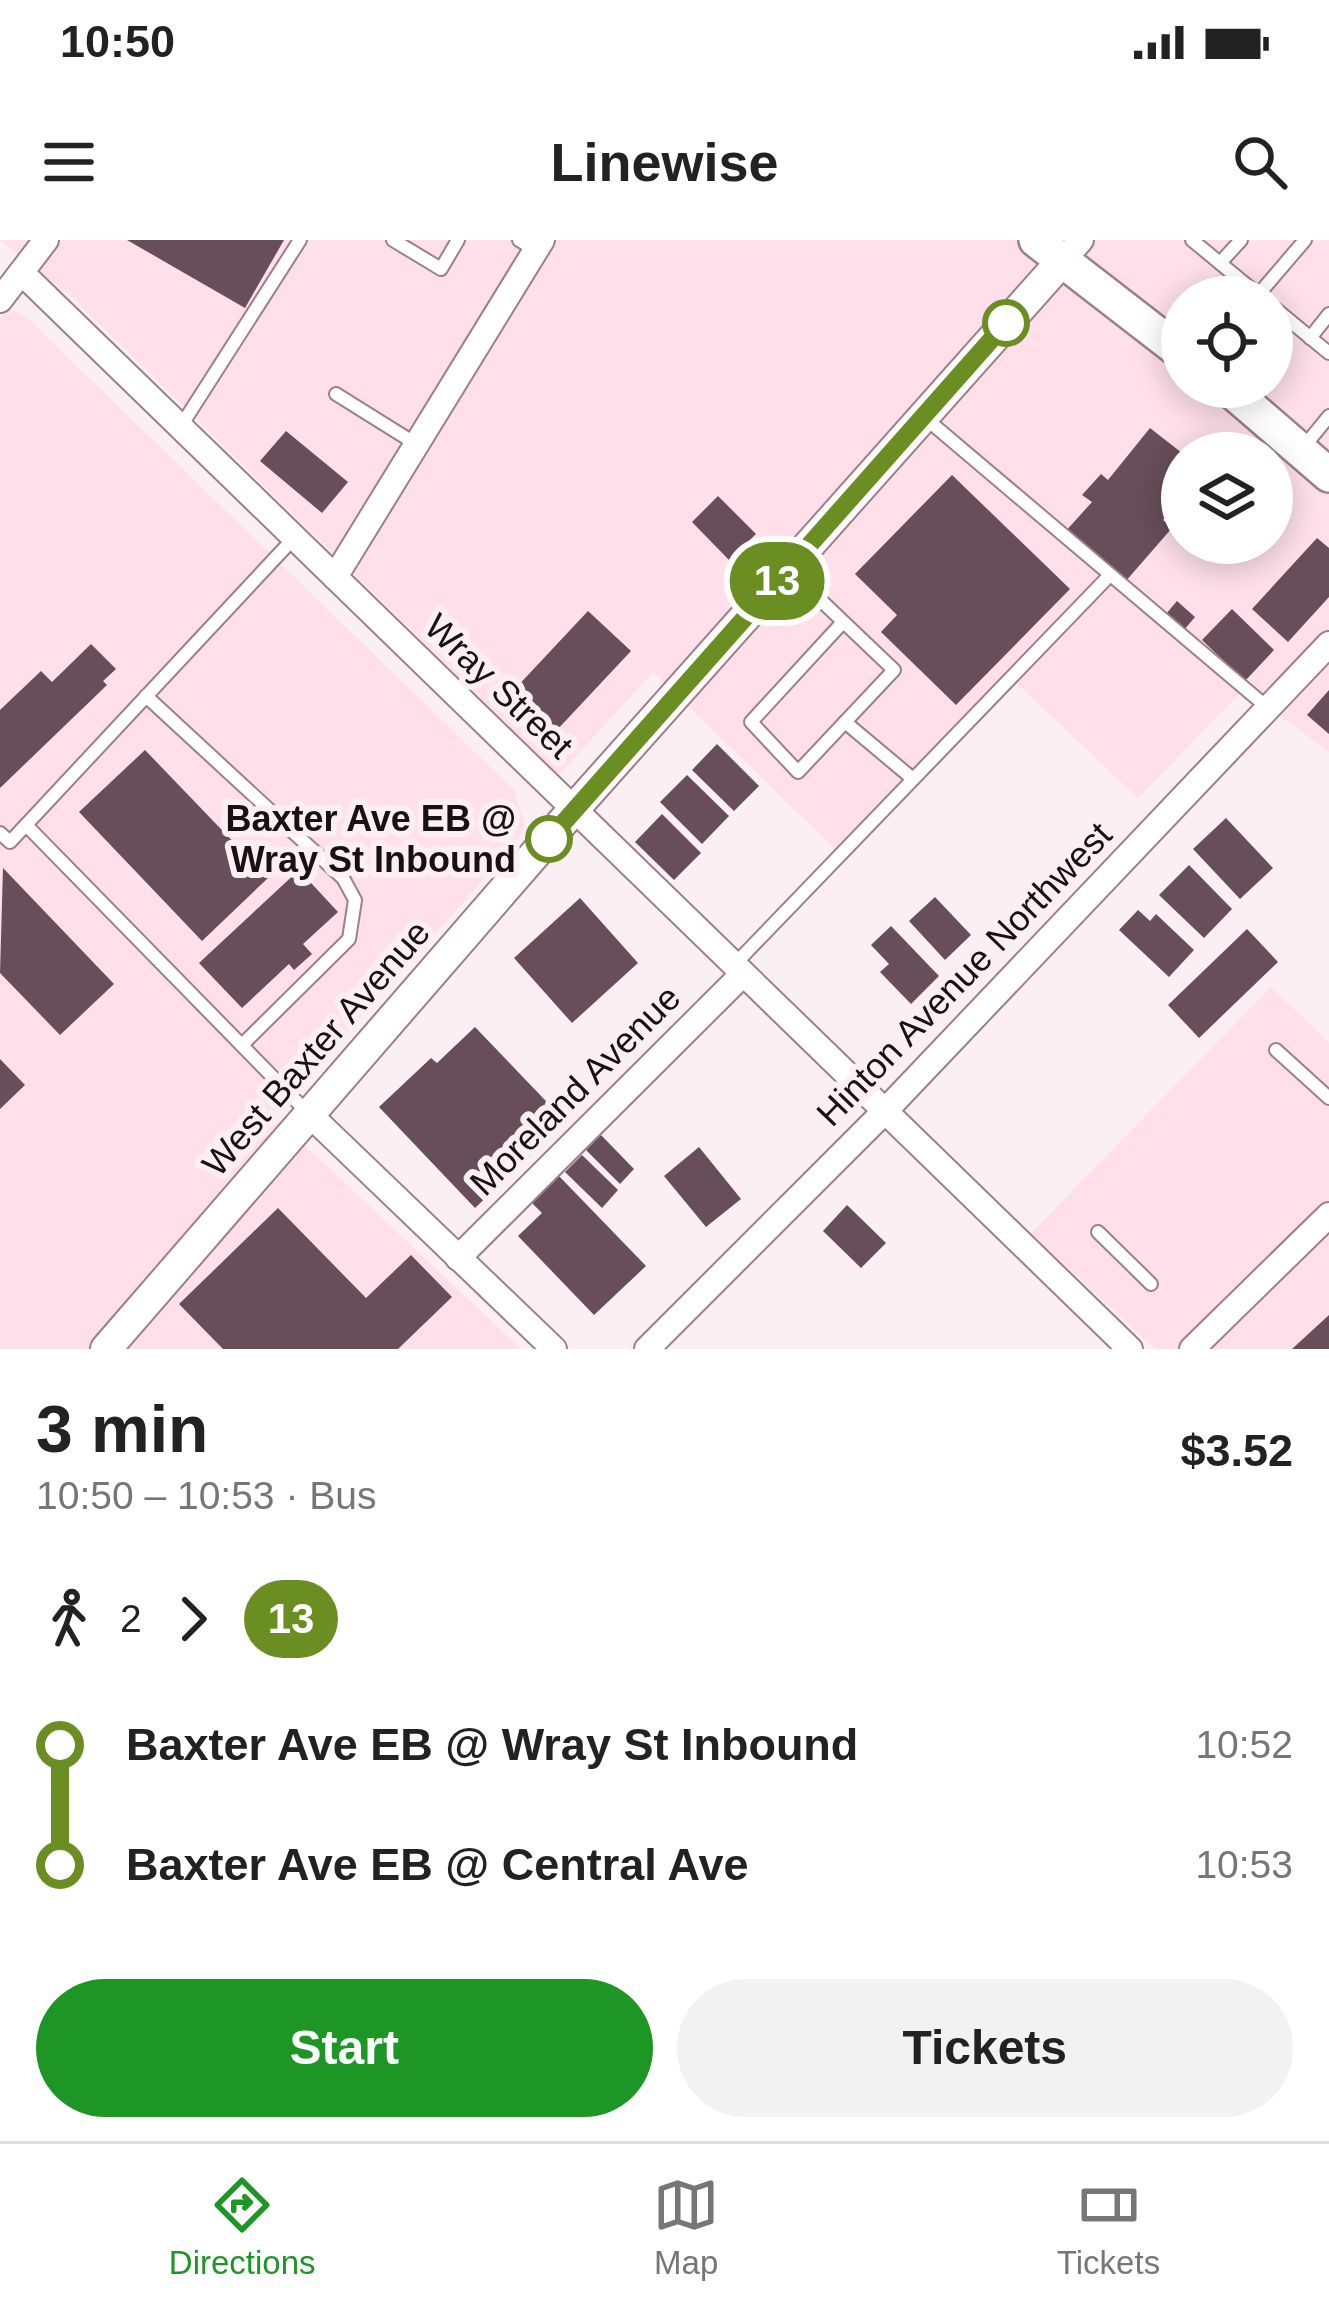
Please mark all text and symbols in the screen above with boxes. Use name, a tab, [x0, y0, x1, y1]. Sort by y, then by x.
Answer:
text: 10:50	[60, 16, 175, 67]
icon: menu	[36, 129, 102, 195]
icon: search	[1227, 129, 1293, 195]
text: Linewise	[550, 132, 779, 192]
map controls	[1161, 276, 1293, 564]
button: locate	[1161, 276, 1293, 408]
unlabelled marker	[984, 301, 1028, 345]
button: layers	[1161, 432, 1293, 564]
line badge: 13	[723, 542, 831, 620]
text: 13	[754, 557, 800, 604]
street label: Wray Street	[417, 605, 581, 767]
place label: Baxter Ave EB @ Wray St Inbound	[225, 798, 516, 880]
street label: Hinton Avenue Northwest	[808, 814, 1120, 1134]
marker: Baxter Ave EB @ Wray St Inbound	[527, 817, 571, 861]
street label: West Baxter Avenue	[194, 912, 438, 1184]
street label: Moreland Avenue	[462, 977, 688, 1203]
text: 3 min	[36, 1392, 208, 1466]
text: $3.52	[1180, 1425, 1293, 1476]
text: 10:50 – 10:53 · Bus	[36, 1474, 376, 1517]
icon: walk	[36, 1586, 102, 1652]
icon: forward	[160, 1586, 226, 1652]
text: 13	[268, 1595, 314, 1642]
text: 2	[120, 1597, 142, 1640]
text: Baxter Ave EB @ Wray St Inbound	[126, 1719, 858, 1770]
text: 10:52	[1195, 1723, 1293, 1766]
text: Baxter Ave EB @ Central Ave	[126, 1839, 748, 1890]
text: 10:53	[1195, 1843, 1293, 1886]
button: Start	[36, 1979, 653, 2117]
button: Tickets	[677, 1979, 1293, 2117]
tab: Directions	[169, 2172, 316, 2282]
tab: Map	[653, 2172, 719, 2282]
tab: Tickets	[1057, 2172, 1160, 2282]

